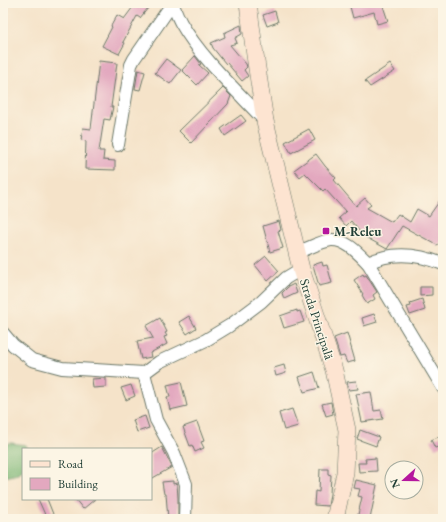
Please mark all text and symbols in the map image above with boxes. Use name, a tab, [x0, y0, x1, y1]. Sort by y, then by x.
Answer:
place label: M-Releu	[334, 223, 382, 240]
marker: M-Releu	[321, 226, 331, 236]
street label: Strada Principală	[296, 276, 338, 362]
legend	[22, 448, 152, 500]
text: Road	[58, 456, 84, 472]
north arrow	[384, 460, 424, 500]
text: Building	[58, 476, 99, 492]
text: N	[386, 477, 403, 490]

